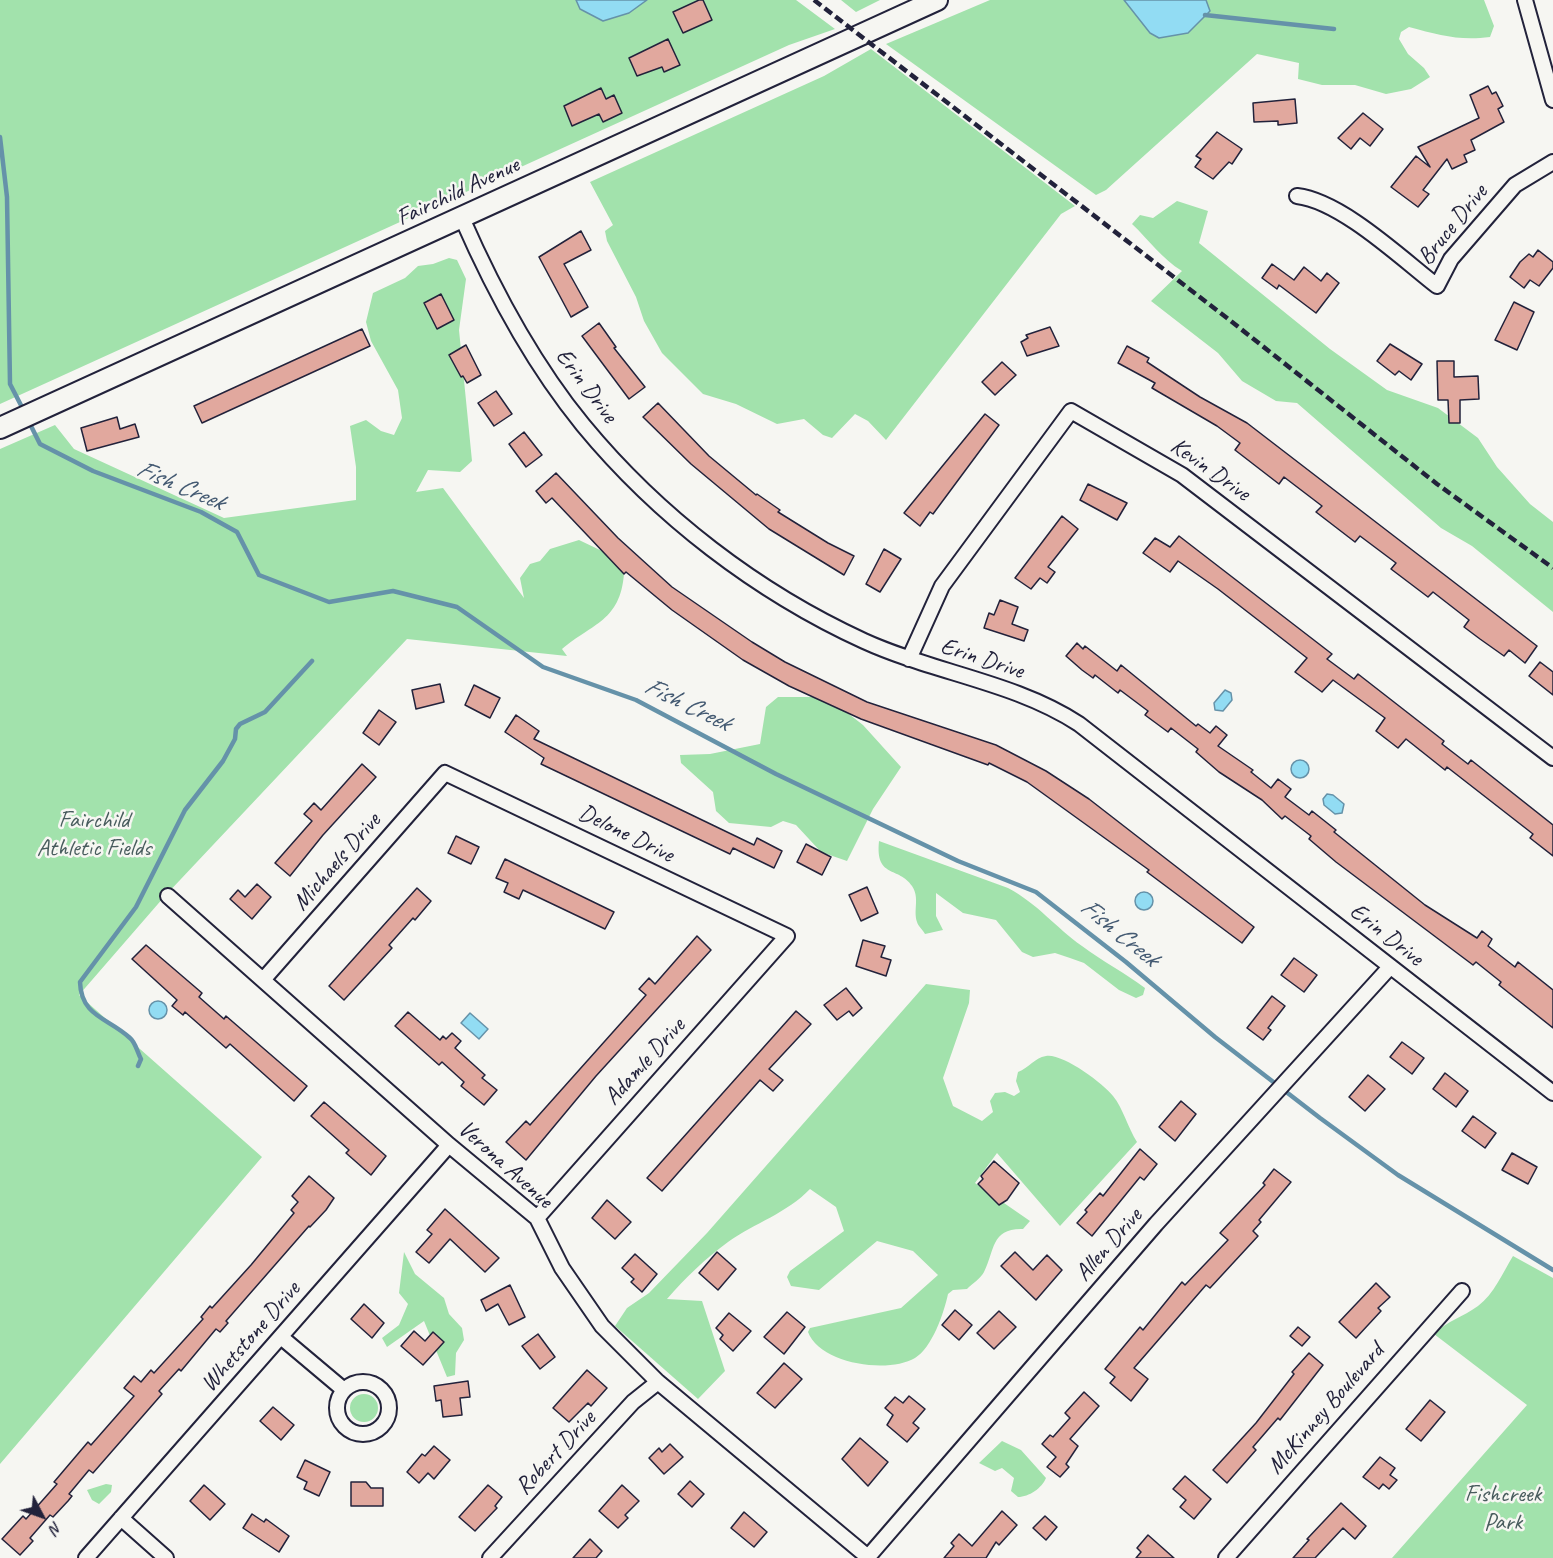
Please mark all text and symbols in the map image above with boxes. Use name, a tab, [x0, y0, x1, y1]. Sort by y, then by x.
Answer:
street label: Fairchild Avenue	[392, 151, 524, 233]
street label: Bruce Drive	[1412, 179, 1494, 271]
street label: Erin Drive	[549, 343, 623, 429]
street label: Kevin Drive	[1164, 432, 1256, 508]
water label: Fish Creek	[132, 454, 228, 518]
street label: Erin Drive	[937, 632, 1027, 686]
water label: Fish Creek	[639, 671, 735, 739]
street label: Delone Drive	[574, 799, 678, 869]
park label: Fairchild Athletic Fields	[37, 807, 151, 863]
street label: Michaels Drive	[287, 807, 387, 917]
water label: Fish Creek	[1073, 892, 1165, 974]
street label: Erin Drive	[1343, 897, 1429, 973]
street label: Adamle Drive	[598, 1012, 692, 1112]
street label: Verona Avenue	[452, 1115, 558, 1215]
street label: Allen Drive	[1069, 1202, 1149, 1288]
street label: Whetstone Drive	[195, 1276, 307, 1398]
street label: McKinney Boulevard	[1261, 1338, 1391, 1480]
street label: Robert Drive	[510, 1405, 602, 1501]
park label: Fishcreek Park	[1465, 1481, 1541, 1537]
north arrow	[12, 1486, 72, 1546]
text: N	[45, 1518, 66, 1538]

